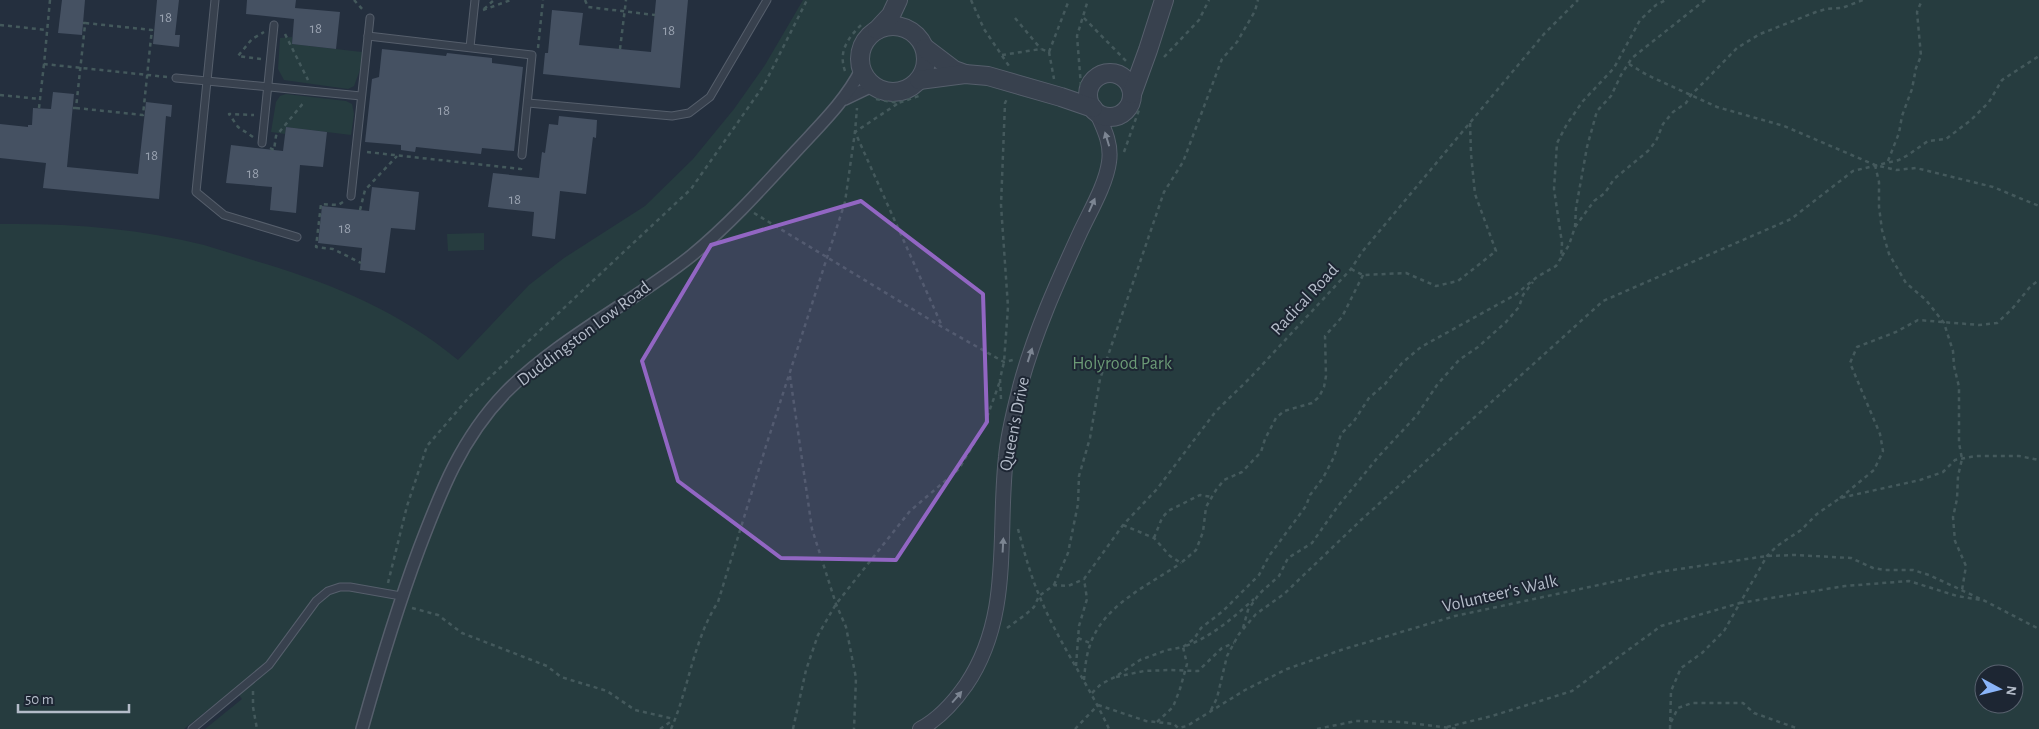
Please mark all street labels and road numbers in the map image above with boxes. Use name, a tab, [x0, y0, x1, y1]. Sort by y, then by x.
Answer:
street label: Radical Road	[1268, 261, 1342, 339]
street label: Duddingston Low Road	[514, 278, 654, 390]
street label: Queen's Drive	[997, 375, 1033, 473]
street label: Volunteer's Walk	[1441, 572, 1560, 616]

